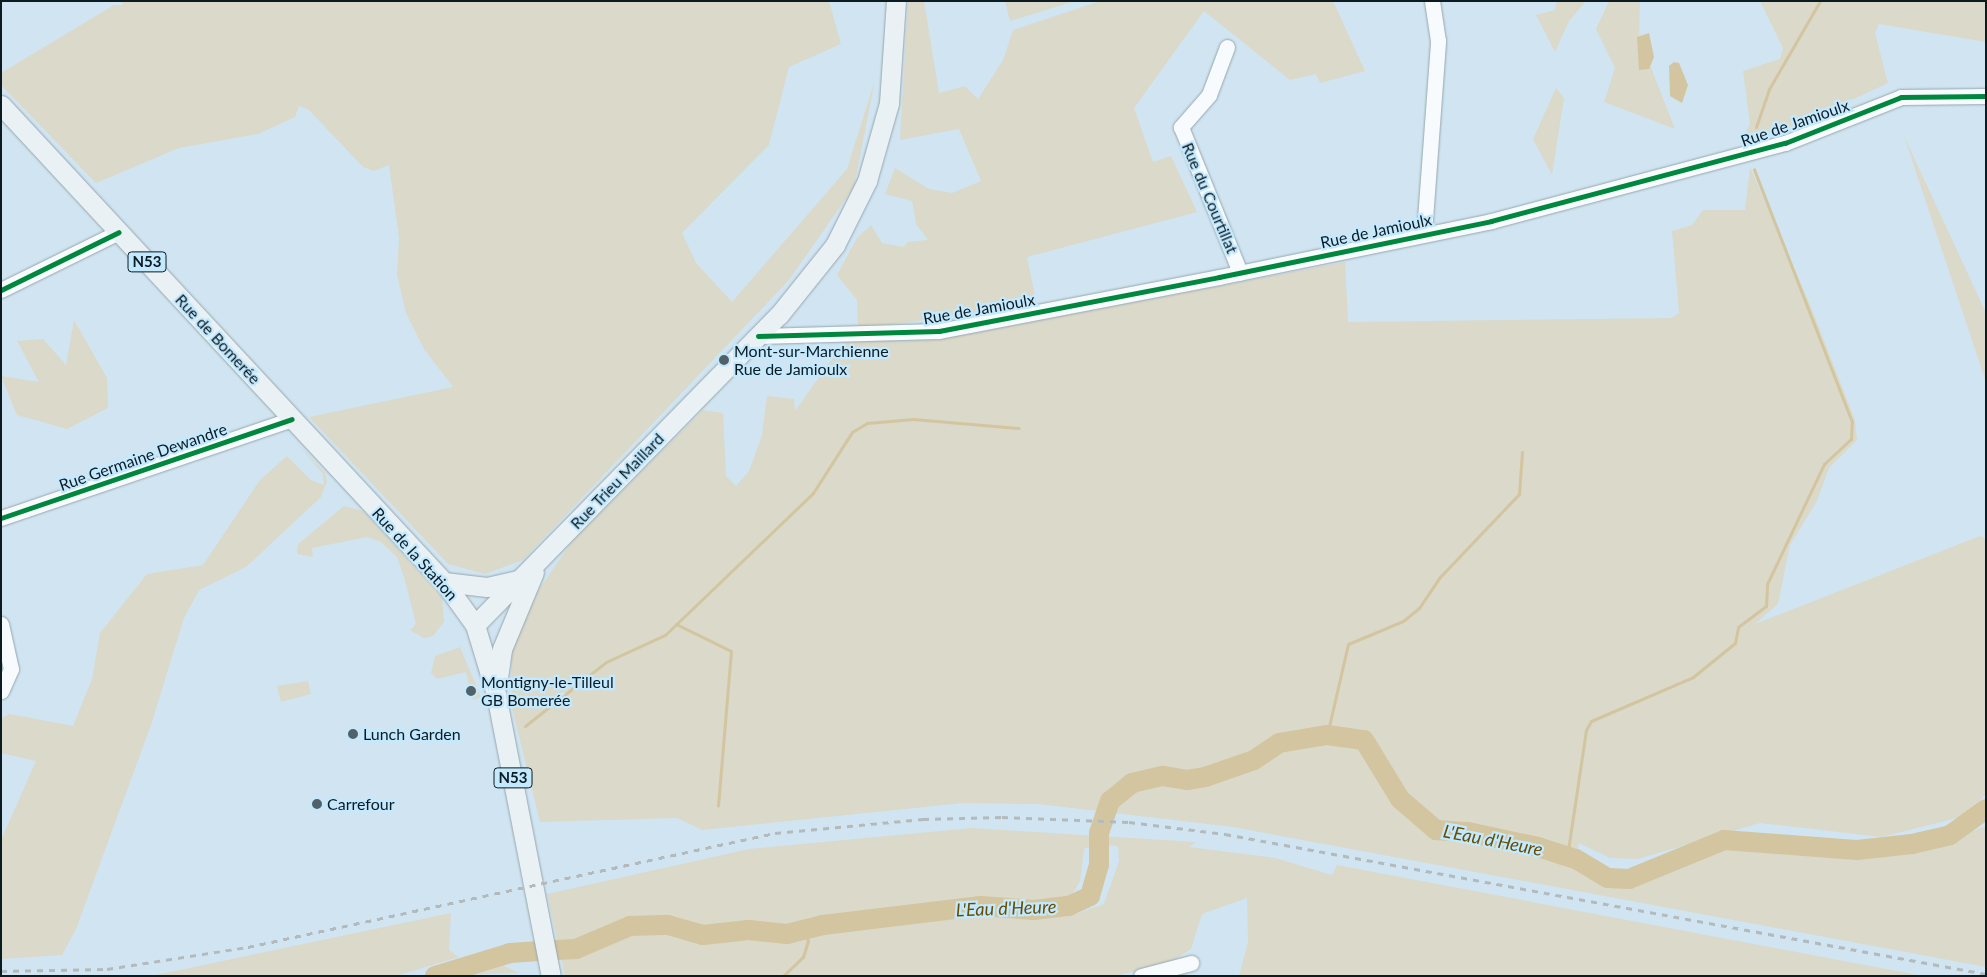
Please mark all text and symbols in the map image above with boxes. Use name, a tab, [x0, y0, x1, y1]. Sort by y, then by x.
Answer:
street label: Rue de Jamioulx	[1738, 95, 1852, 151]
street label: Rue du Courtillat	[1178, 140, 1242, 256]
street label: Rue de Jamioulx	[1318, 210, 1434, 252]
road number: N53	[127, 250, 167, 274]
street label: Rue de Bomerée	[171, 290, 265, 388]
street label: Rue de Jamioulx	[921, 290, 1037, 328]
place label: Mont-sur-Marchienne Rue de Jamioulx	[734, 341, 889, 379]
marker: Mont-sur-Marchienne Rue de Jamioulx	[718, 354, 730, 366]
street label: Rue Germaine Dewandre	[57, 419, 229, 495]
street label: Rue Trieu Maillard	[566, 429, 668, 533]
street label: Rue de la Station	[368, 504, 462, 604]
place label: Montigny-le-Tilleul GB Bomerée	[481, 672, 614, 710]
marker: Montigny-le-Tilleul GB Bomerée	[465, 685, 477, 697]
place label: Lunch Garden	[363, 724, 461, 744]
marker: Lunch Garden	[347, 728, 359, 740]
road number: N53	[493, 766, 533, 790]
place label: Carrefour	[327, 794, 394, 814]
marker: Carrefour	[311, 798, 323, 810]
water label: L'Eau d'Heure	[1441, 820, 1545, 860]
water label: L'Eau d'Heure	[955, 895, 1057, 921]

